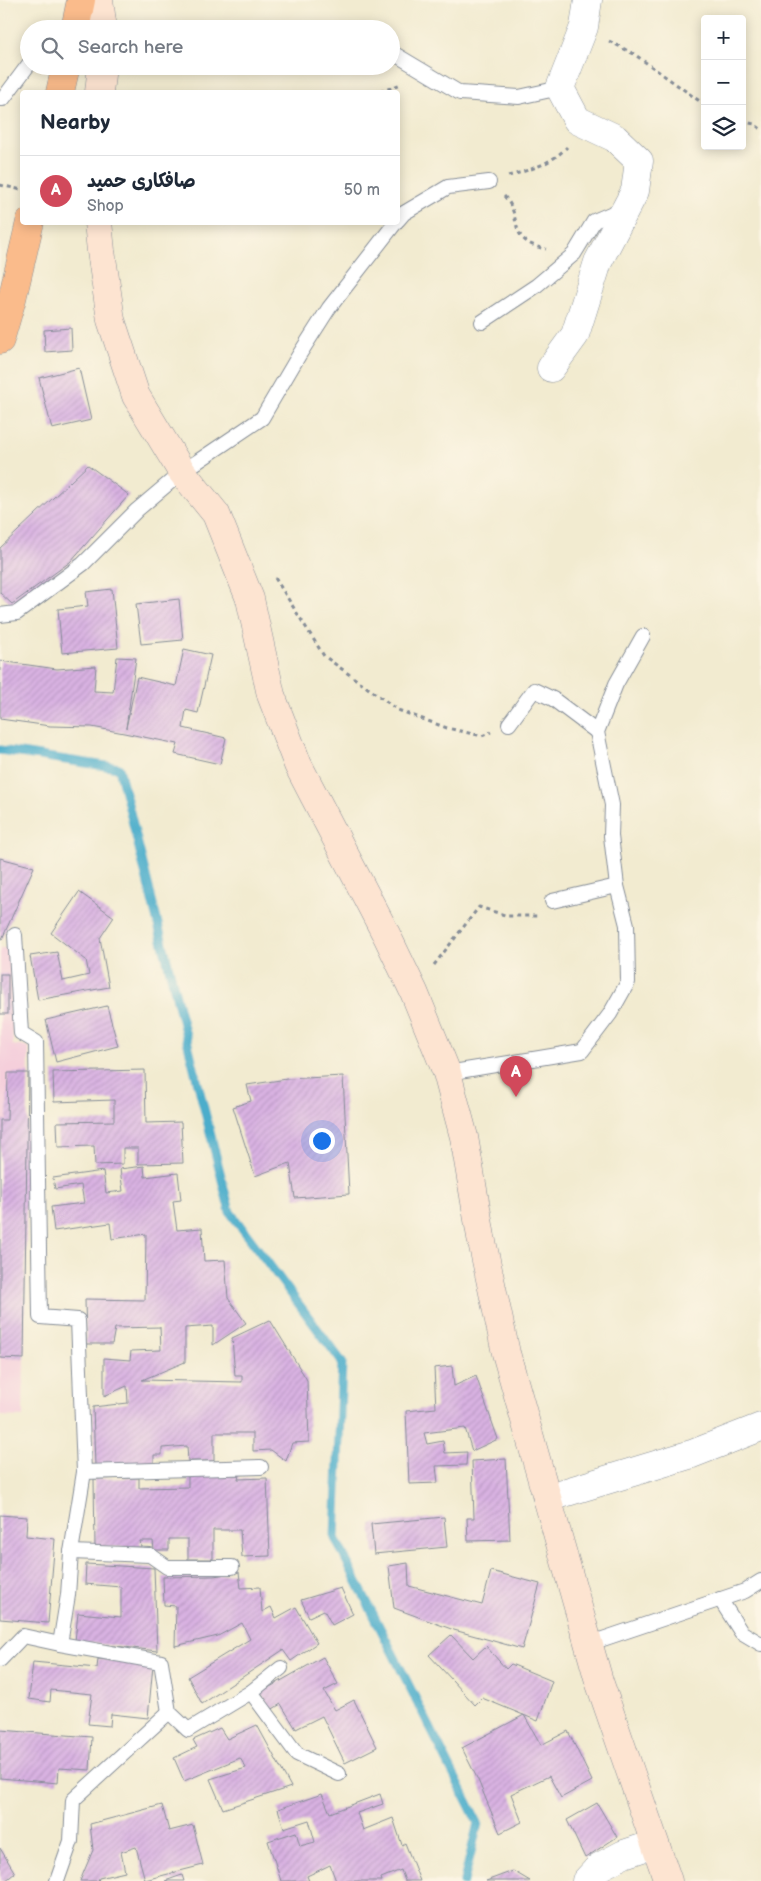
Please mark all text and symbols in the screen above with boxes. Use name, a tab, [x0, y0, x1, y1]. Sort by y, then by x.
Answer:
map controls	[701, 15, 746, 150]
button: +	[701, 15, 746, 60]
search box	[20, 20, 400, 75]
icon: search	[38, 34, 66, 62]
text: Search here	[78, 36, 183, 59]
button: −	[701, 60, 746, 105]
button: layers	[701, 105, 746, 150]
text: Nearby	[40, 110, 110, 135]
text: صافکاری حمید	[87, 170, 196, 193]
text: A	[51, 181, 61, 200]
text: 50 m	[344, 181, 380, 200]
text: Shop	[87, 197, 124, 216]
pin: A	[500, 1056, 532, 1097]
your location	[309, 1128, 335, 1154]

